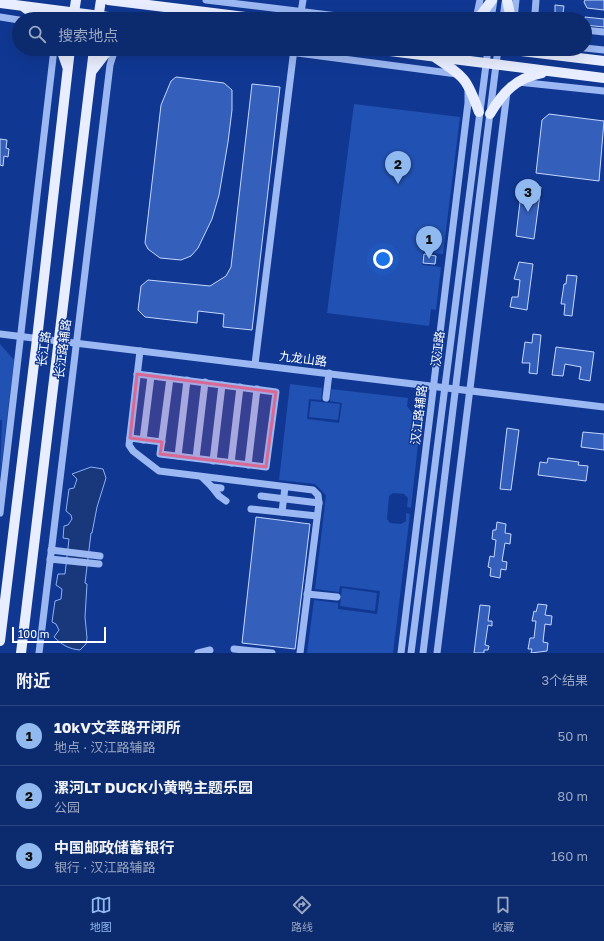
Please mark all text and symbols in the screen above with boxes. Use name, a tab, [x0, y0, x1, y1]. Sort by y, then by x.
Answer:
search box	[12, 12, 592, 56]
icon: search	[26, 23, 48, 45]
text: 搜索地点	[58, 26, 118, 44]
pin: 2	[385, 151, 411, 184]
pin: 3	[515, 179, 541, 212]
pin: 1	[416, 226, 442, 259]
your location	[373, 249, 393, 269]
street label: 长江路辅路	[51, 318, 74, 380]
street label: 长江路	[34, 330, 53, 368]
street label: 汉江路	[428, 330, 447, 368]
street label: 九龙山路	[278, 348, 328, 369]
street label: 汉江路辅路	[407, 384, 430, 446]
scale bar	[12, 625, 106, 644]
text: 100 m	[18, 627, 49, 640]
text: 附近	[16, 670, 50, 691]
text: 3个结果	[541, 672, 588, 688]
text: 10kV文萃路开闭所	[54, 718, 181, 736]
text: 1	[26, 728, 32, 744]
text: 50 m	[558, 728, 588, 744]
text: 地点 · 汉江路辅路	[54, 739, 155, 755]
text: 漯河LT DUCK小黄鸭主题乐园	[54, 778, 253, 796]
text: 2	[25, 788, 33, 804]
text: 80 m	[557, 788, 588, 804]
text: 公园	[54, 799, 80, 815]
text: 中国邮政储蓄银行	[54, 838, 174, 856]
text: 3	[25, 848, 33, 864]
text: 160 m	[551, 848, 588, 864]
text: 银行 · 汉江路辅路	[54, 859, 155, 875]
tab: 地图	[90, 894, 112, 934]
tab: 路线	[291, 894, 313, 934]
tab: 收藏	[492, 894, 514, 934]

